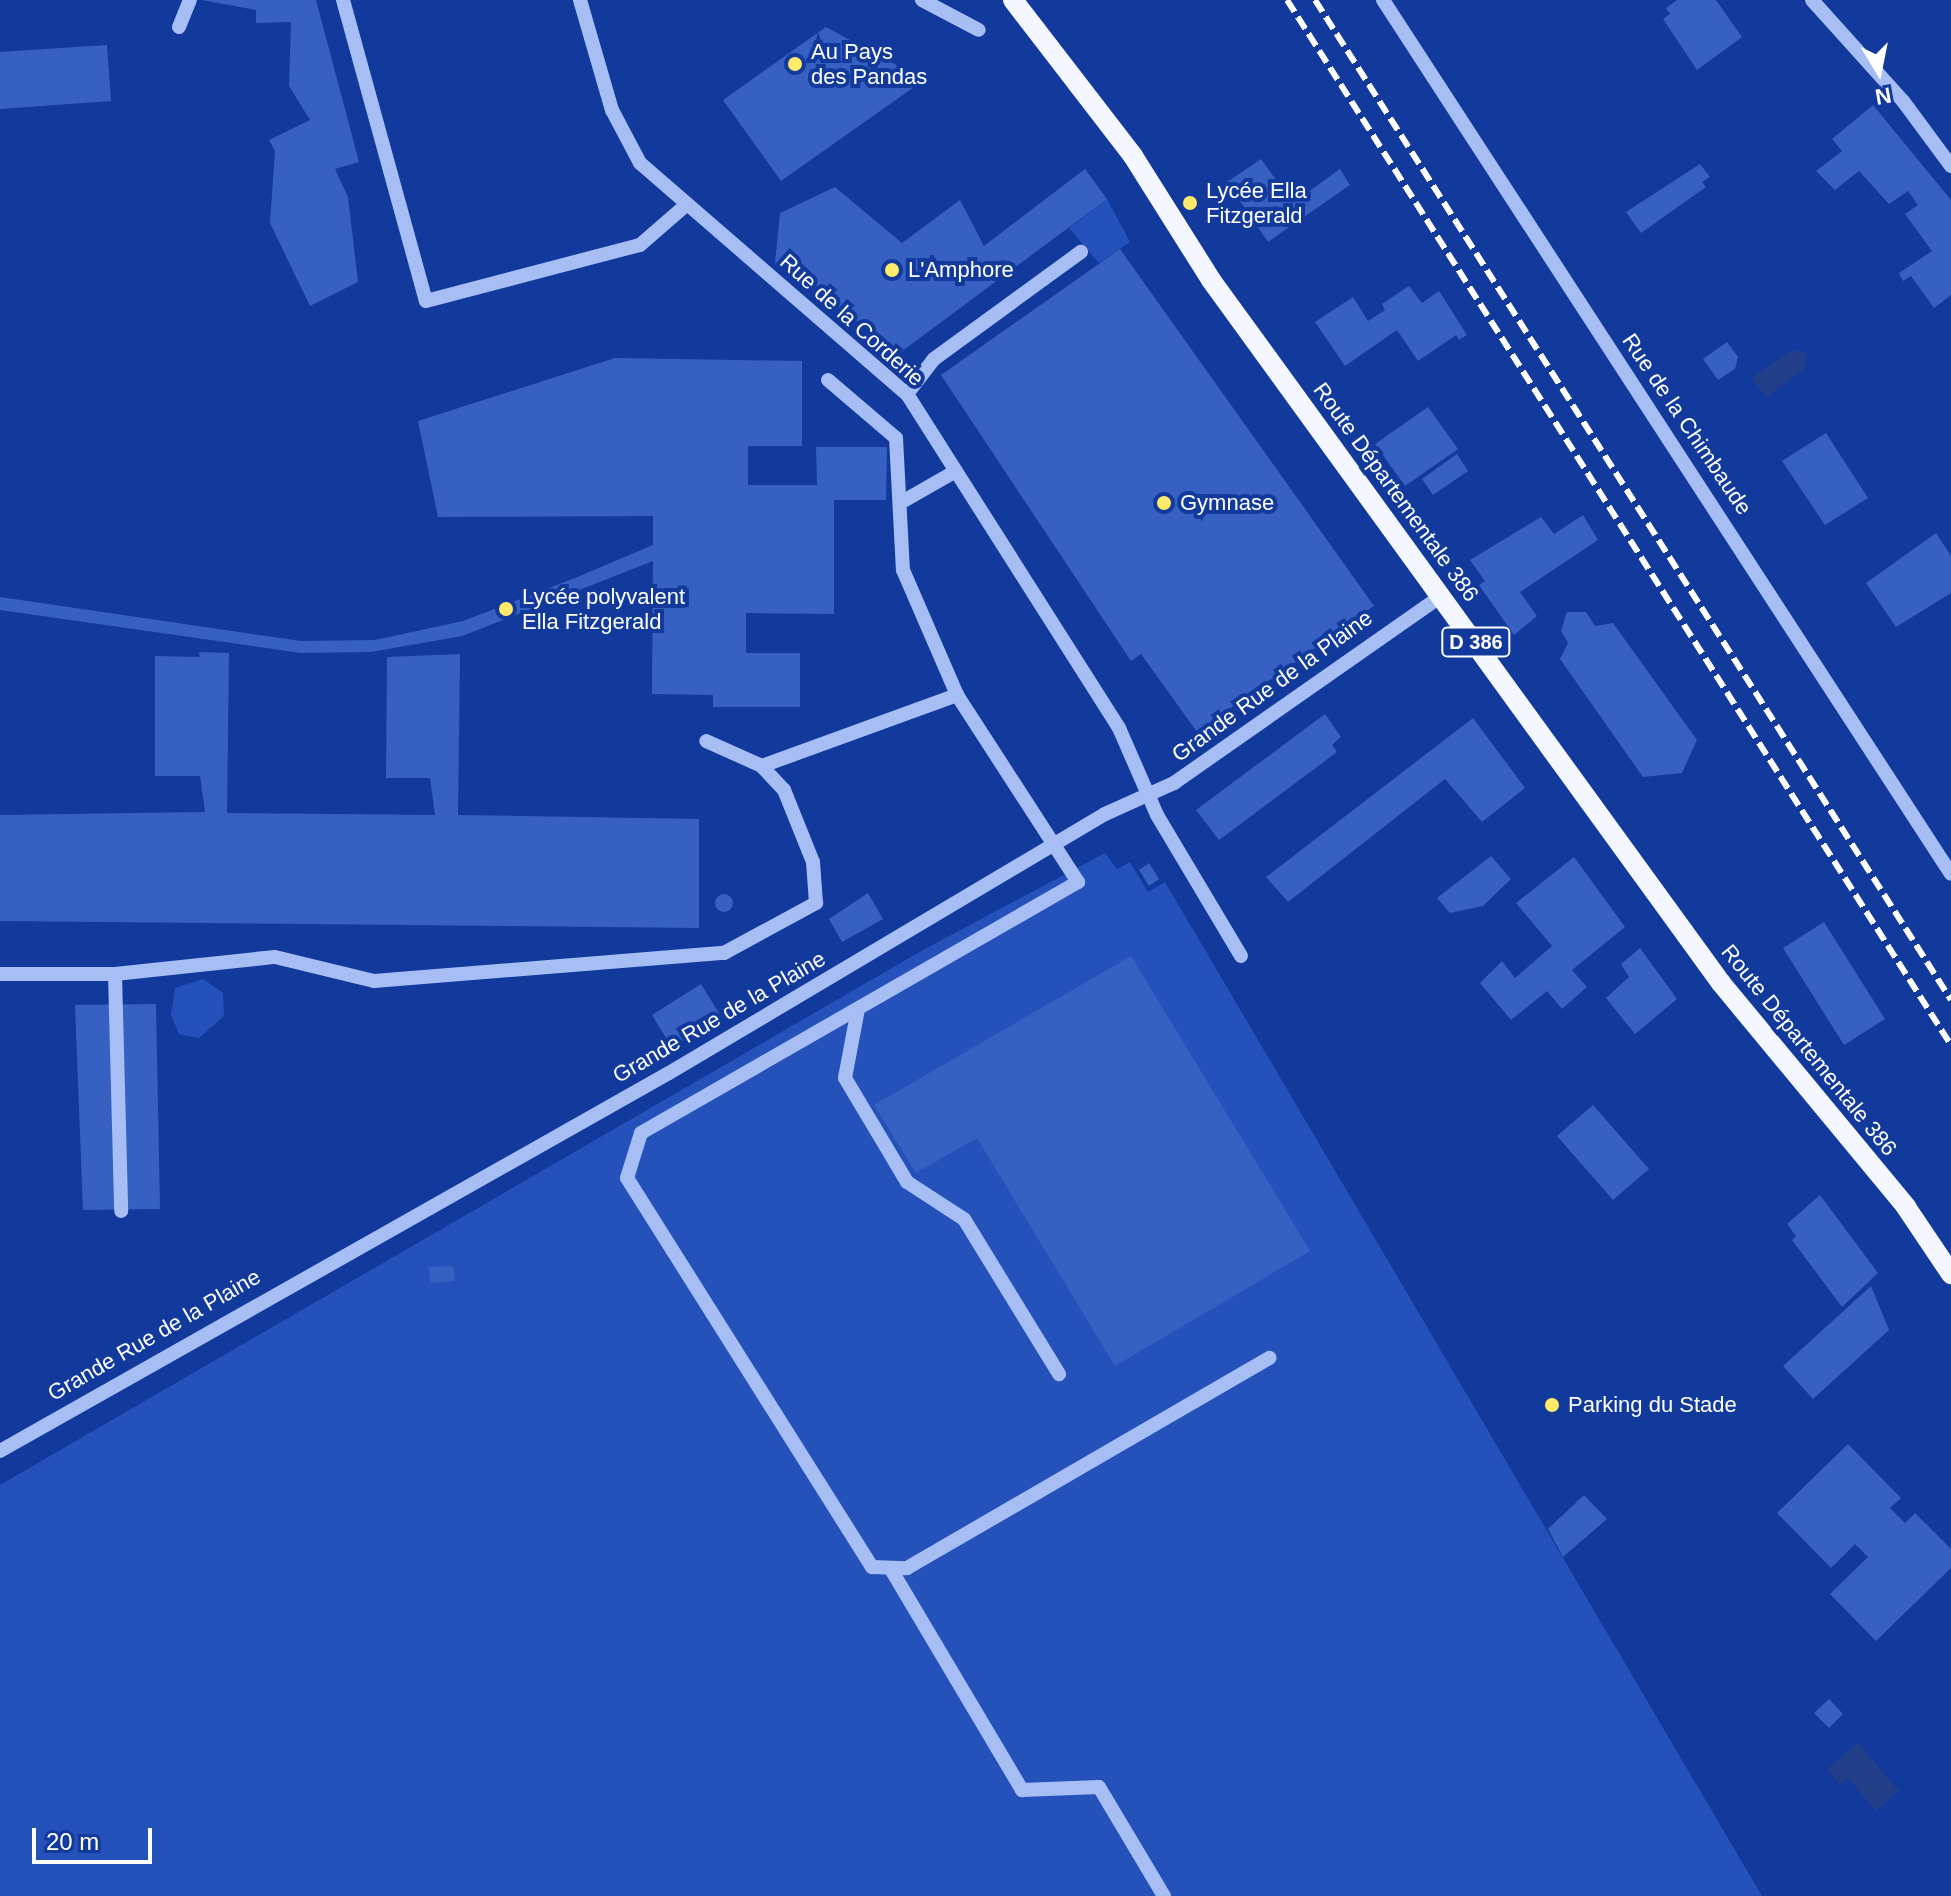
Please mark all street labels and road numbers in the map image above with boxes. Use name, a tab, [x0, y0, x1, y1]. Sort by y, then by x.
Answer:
street label: Rue de la Corderie	[775, 248, 929, 392]
street label: Rue de la Chimbaude	[1617, 328, 1757, 520]
street label: Route Départementale 386	[1308, 377, 1484, 607]
street label: Grande Rue de la Plaine	[1167, 605, 1377, 767]
road number: D 386	[1440, 626, 1512, 658]
street label: Route Départementale 386	[1716, 939, 1902, 1161]
street label: Grande Rue de la Plaine	[608, 945, 830, 1089]
street label: Grande Rue de la Plaine	[43, 1263, 265, 1407]

